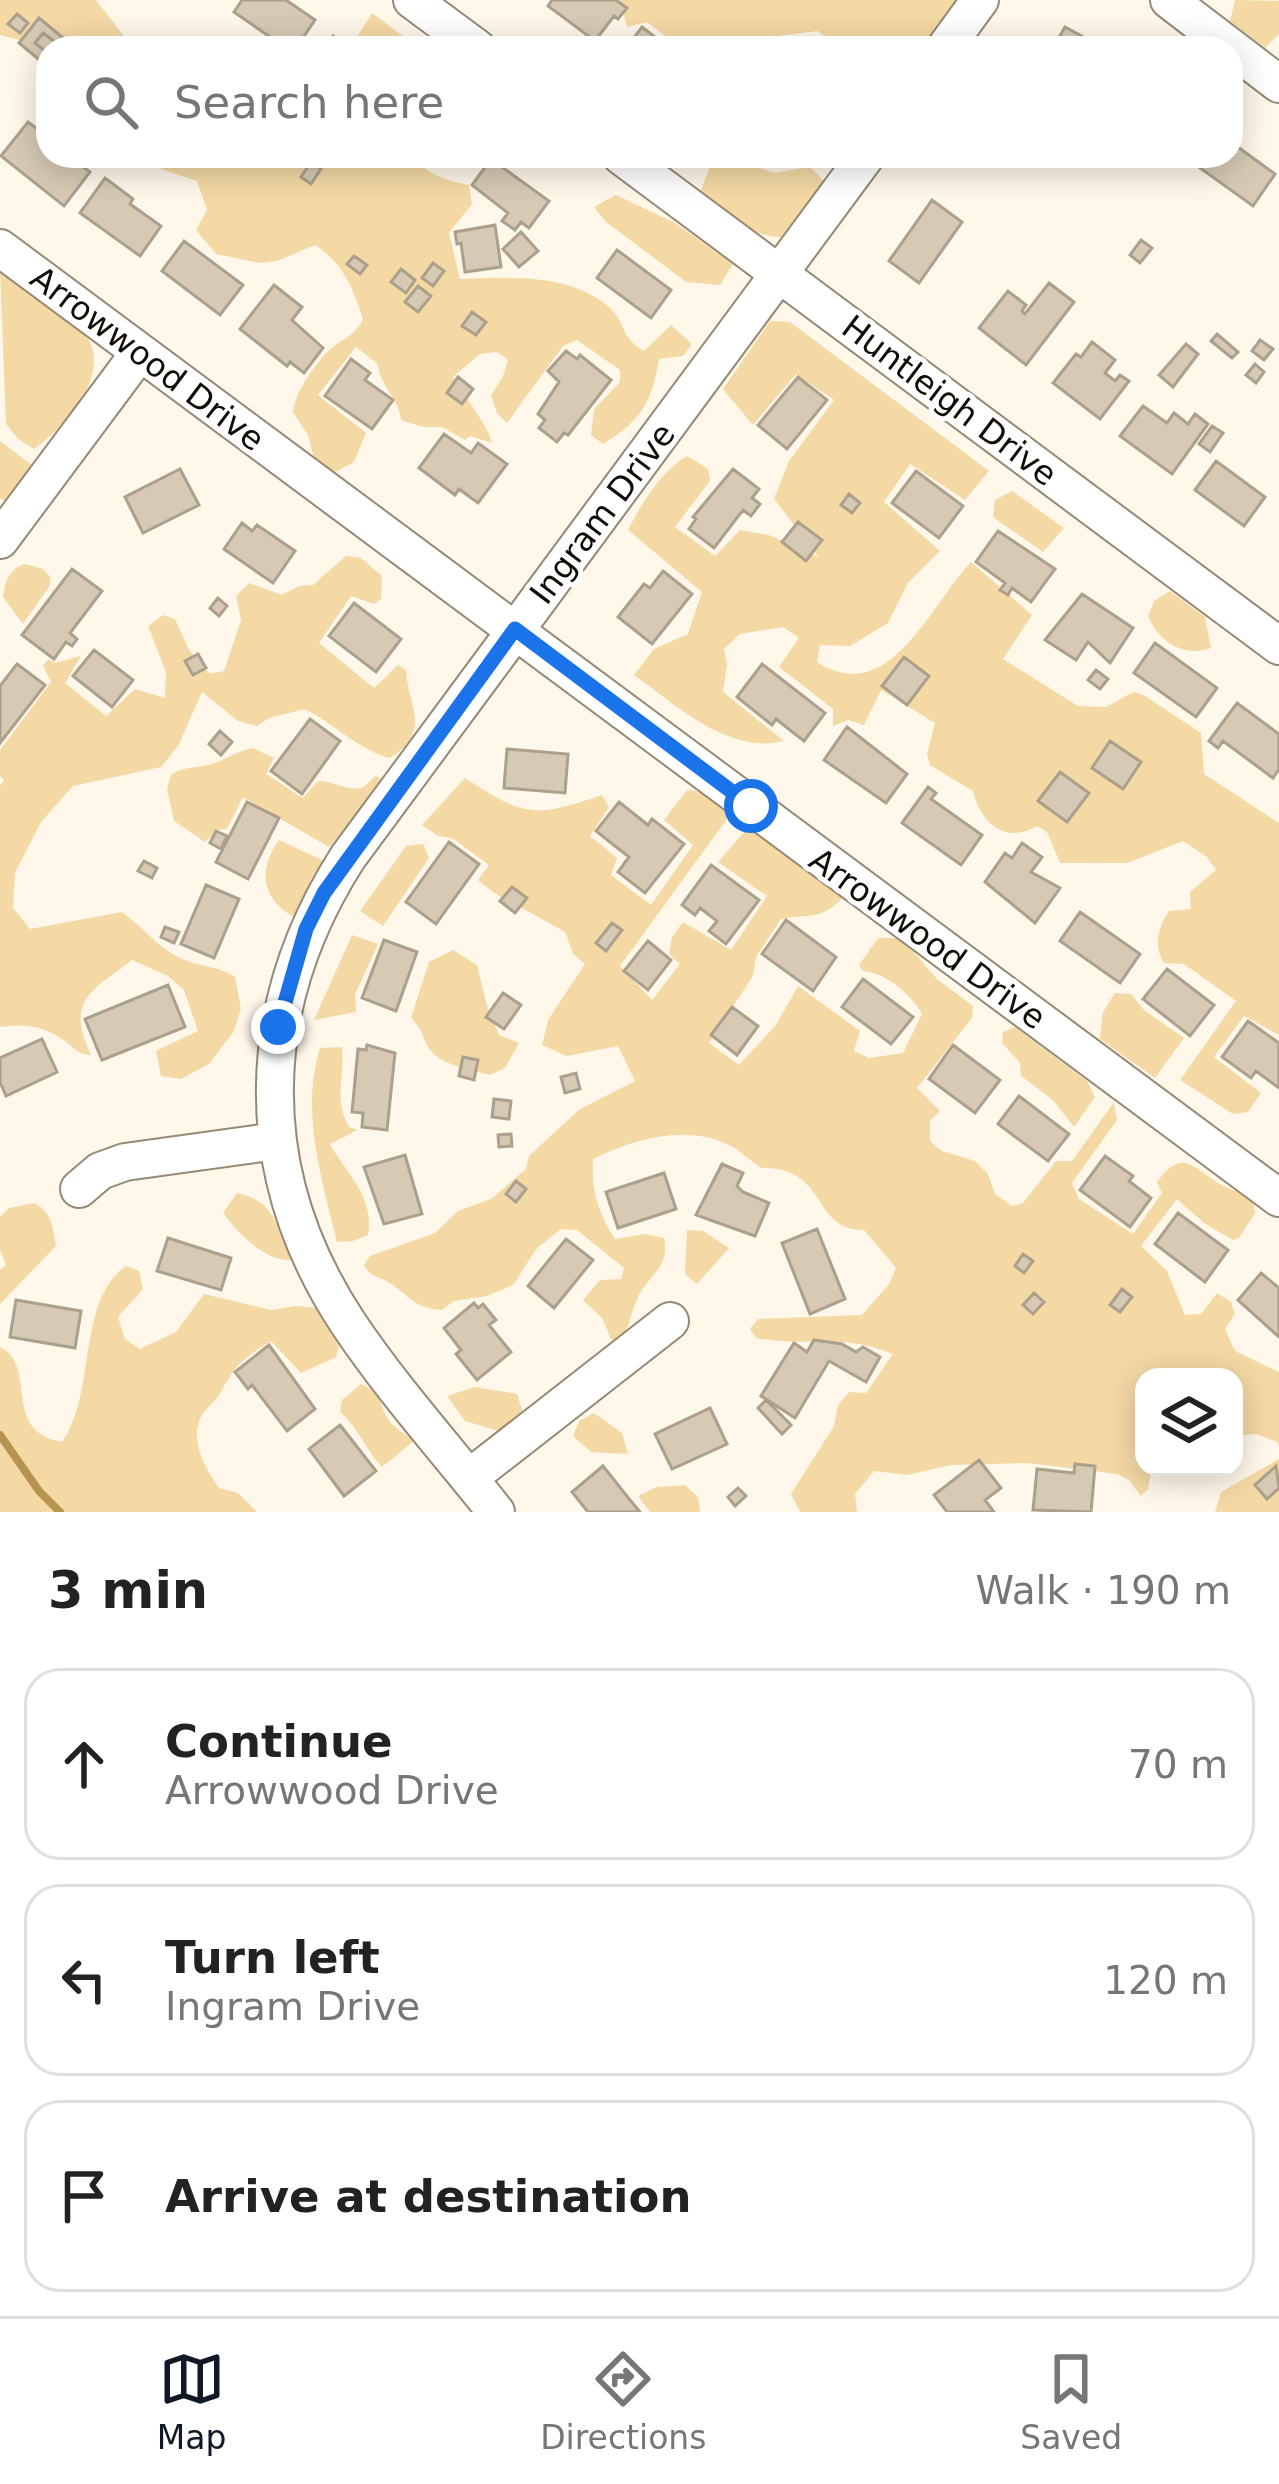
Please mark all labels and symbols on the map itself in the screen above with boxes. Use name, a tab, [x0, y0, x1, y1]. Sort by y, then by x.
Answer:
street label: Arrowwood Drive	[23, 258, 272, 459]
street label: Huntleigh Drive	[835, 307, 1065, 494]
street label: Ingram Drive	[522, 415, 683, 611]
route start	[724, 779, 778, 833]
street label: Arrowwood Drive	[802, 840, 1053, 1037]
route end	[251, 1000, 305, 1054]

